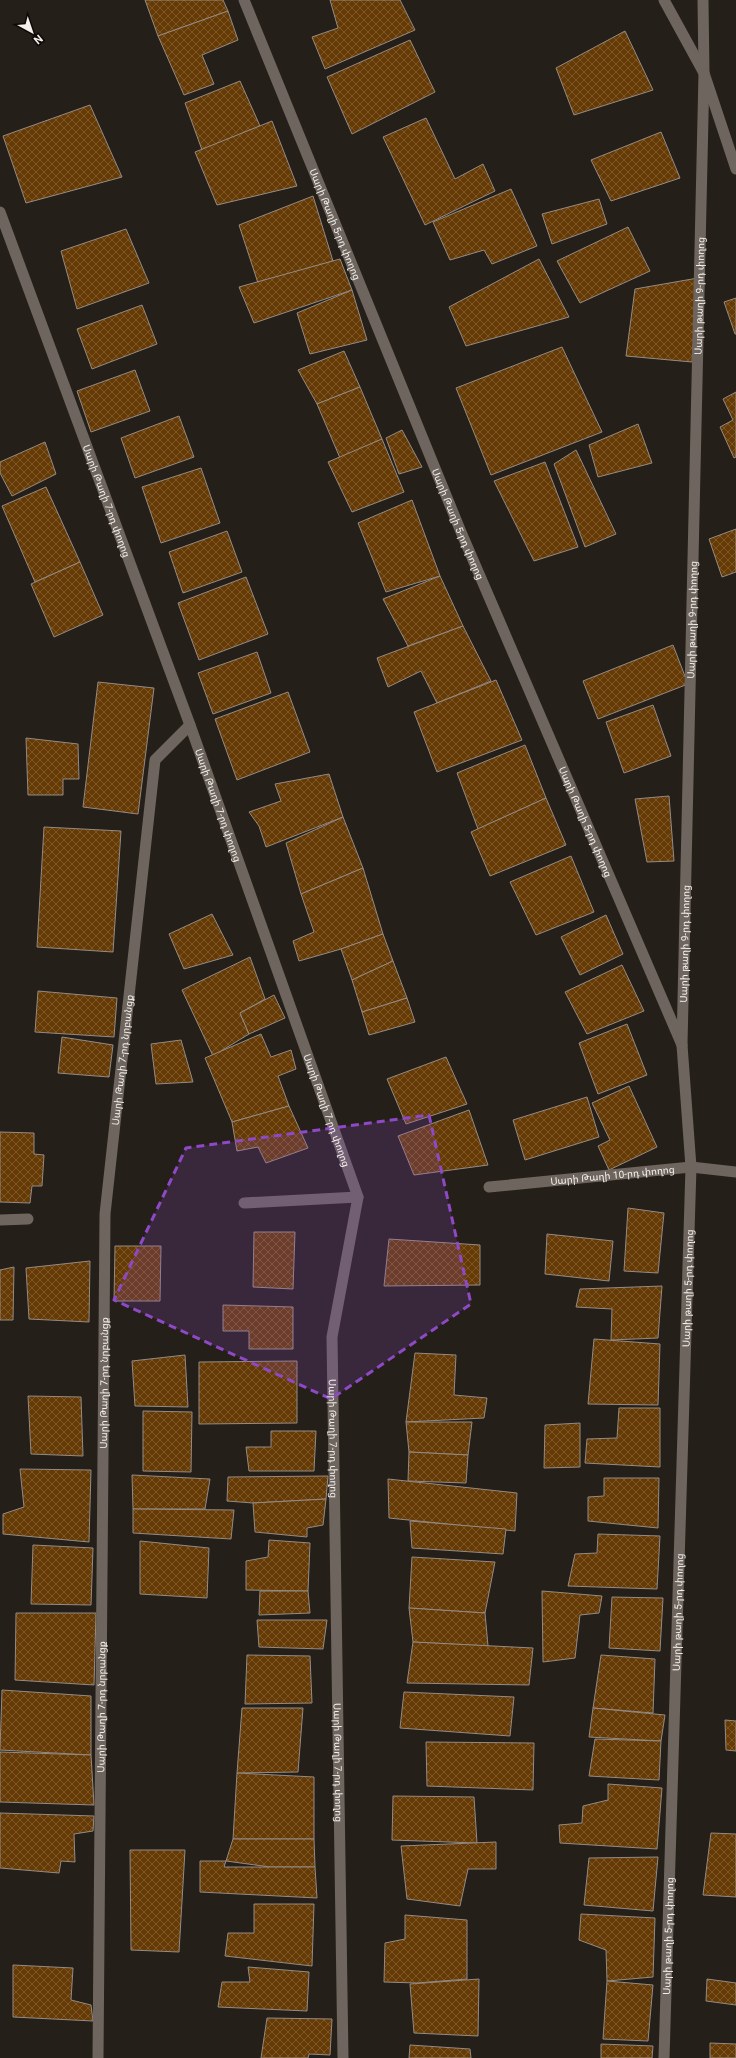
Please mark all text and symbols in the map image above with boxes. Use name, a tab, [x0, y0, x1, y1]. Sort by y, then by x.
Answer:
north arrow	[12, 12, 52, 52]
text: N	[31, 32, 45, 47]
street label: Սարի Թաղի 5-րդ փողոց	[307, 167, 363, 282]
street label: Սարի թաղի 9-րդ փողոց	[693, 237, 706, 355]
street label: Սարի Թաղի 7-րդ փողոց	[81, 443, 132, 559]
street label: Սարի Թաղի 5-րդ փողոց	[430, 467, 486, 581]
street label: Սարի թաղի 9-րդ փողոց	[685, 561, 699, 679]
street label: Սարի Թաղի 7-րդ փողոց	[193, 747, 243, 863]
street label: Սարի Թաղի 5-րդ փողոց	[557, 765, 614, 879]
street label: Սարի թաղի 9-րդ փողոց	[678, 885, 692, 1003]
street label: Սարի Թաղի 7-րդ նրբանցք	[110, 994, 135, 1126]
street label: Սարի Թաղի 7-րդ փողոց	[301, 1052, 352, 1168]
street label: Սարի Թաղի 10-րդ փողոց	[550, 1164, 675, 1187]
street label: Սարի թաղի 5-րդ փողոց	[681, 1229, 695, 1347]
street label: Սարի Թաղի 7-րդ նրբանցք	[98, 1317, 110, 1449]
street label: Սարի Թաղի 7-րդ փողոց	[327, 1379, 339, 1498]
street label: Սարի թաղի 5-րդ փողոց	[671, 1553, 685, 1671]
street label: Սարի Թաղի 7-րդ նրբանցք	[95, 1641, 107, 1773]
street label: Սարի Թաղի 7-րդ փողոց	[332, 1703, 344, 1822]
street label: Սարի թաղի 5-րդ փողոց	[661, 1877, 675, 1995]

